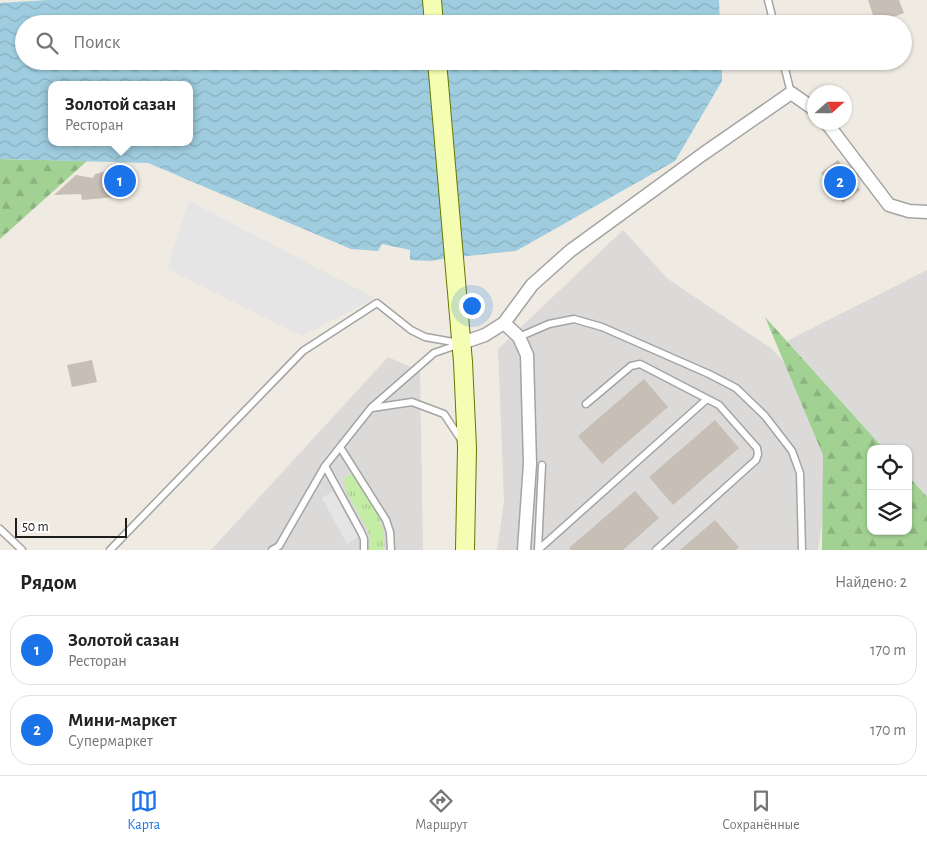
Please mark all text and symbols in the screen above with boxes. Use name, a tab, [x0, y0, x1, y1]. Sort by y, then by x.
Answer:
search box	[15, 15, 912, 70]
icon: search	[33, 29, 61, 57]
text: Поиск	[73, 33, 120, 52]
popup	[48, 81, 193, 146]
north arrow	[807, 85, 852, 130]
text: Золотой сазан	[65, 95, 176, 114]
text: Ресторан	[65, 117, 124, 133]
pin: 1	[104, 162, 136, 200]
pin: 2	[824, 163, 856, 201]
your location	[459, 293, 485, 319]
map controls	[867, 445, 912, 535]
button: locate	[867, 445, 912, 490]
button: layers	[867, 490, 912, 535]
scale bar	[15, 515, 128, 538]
text: 50 m	[22, 520, 49, 534]
text: Рядом	[20, 572, 77, 593]
text: Найдено: 2	[835, 574, 907, 590]
text: Золотой сазан	[68, 631, 179, 650]
text: 1	[34, 642, 40, 658]
text: 170 m	[870, 642, 906, 658]
text: Ресторан	[68, 653, 127, 669]
text: Мини-маркет	[68, 711, 177, 730]
text: 2	[33, 722, 41, 738]
text: 170 m	[870, 722, 906, 738]
text: Супермаркет	[68, 733, 153, 749]
tab: Карта	[127, 787, 160, 834]
tab: Маршрут	[415, 787, 468, 834]
tab: Сохранённые	[722, 787, 800, 834]

